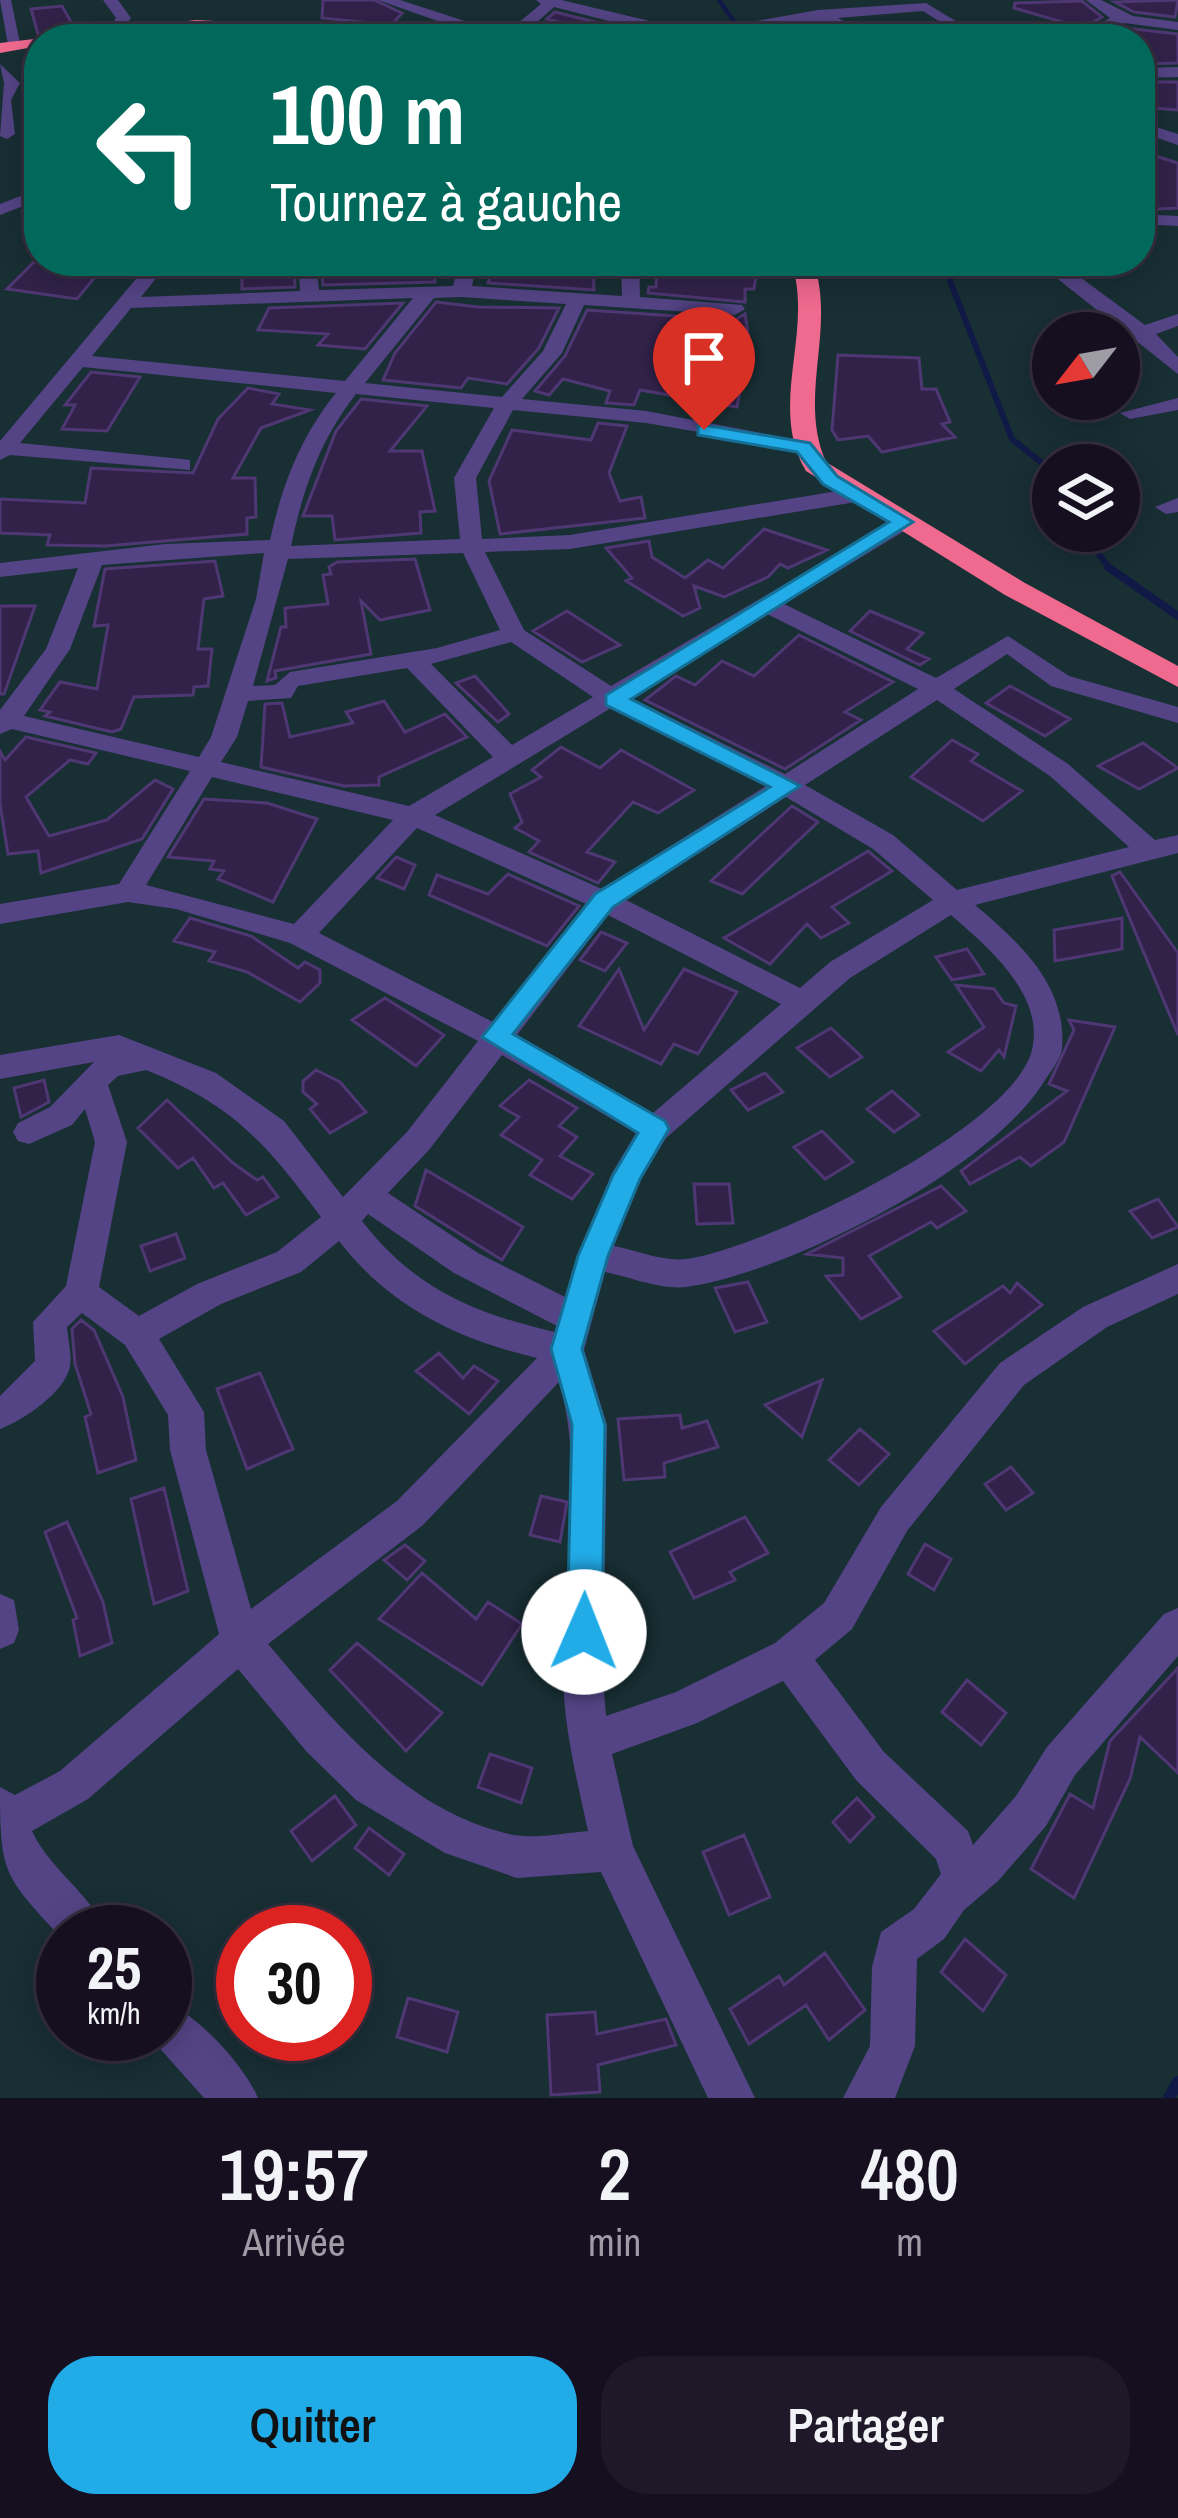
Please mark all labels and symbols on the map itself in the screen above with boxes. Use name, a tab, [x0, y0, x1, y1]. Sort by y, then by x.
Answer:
pin	[653, 307, 755, 430]
north arrow	[1032, 312, 1140, 420]
position arrow	[521, 1569, 647, 1695]
speed limit sign: 30	[216, 1905, 372, 2061]

